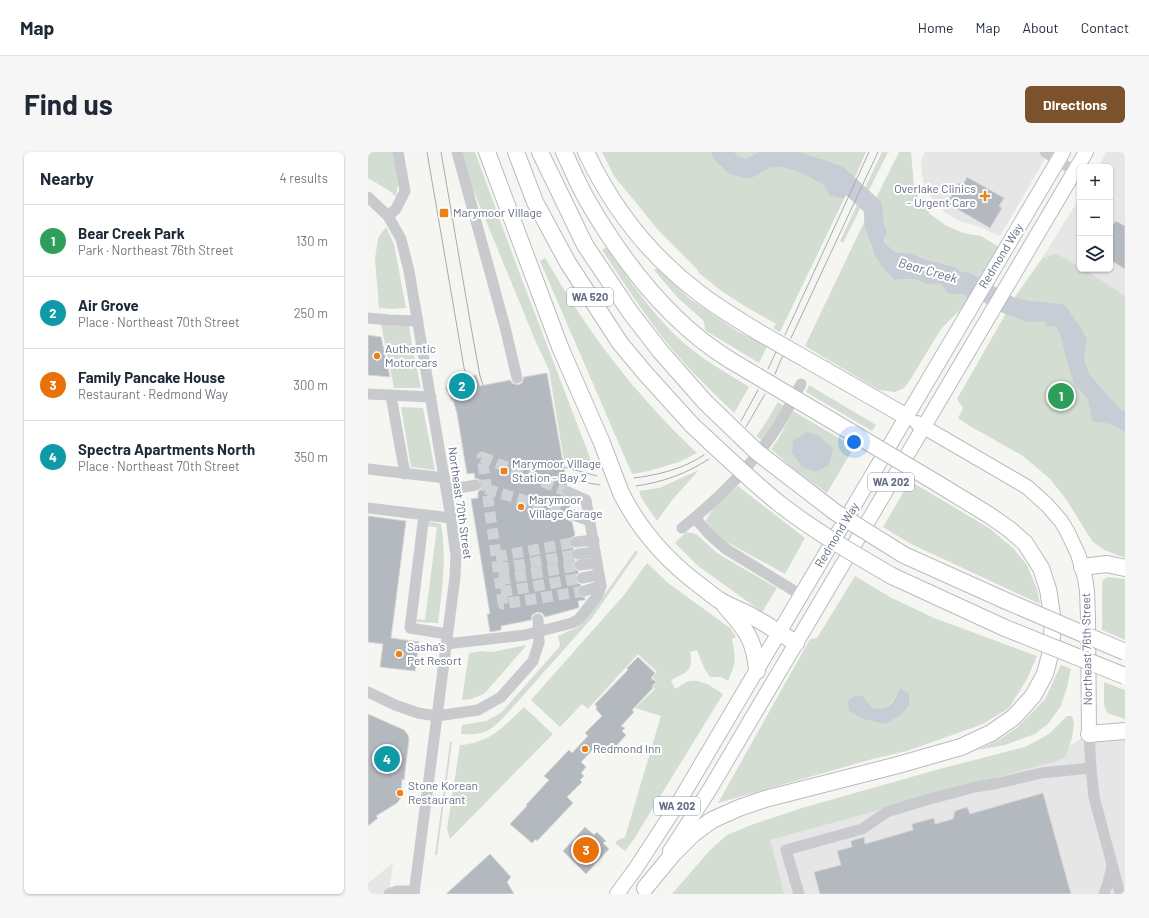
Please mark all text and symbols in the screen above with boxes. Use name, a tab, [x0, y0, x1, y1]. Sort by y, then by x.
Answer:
text: Map	[20, 16, 54, 39]
text: Home	[918, 19, 954, 36]
text: Map	[976, 19, 1000, 36]
text: About	[1022, 19, 1059, 36]
text: Contact	[1081, 19, 1129, 36]
button: Directions	[1025, 86, 1125, 123]
text: Find us	[24, 87, 113, 121]
map controls	[1077, 164, 1113, 272]
button: +	[1077, 164, 1113, 200]
text: Nearby	[40, 168, 94, 188]
text: 4 results	[280, 170, 328, 186]
place label: Overlake Clinics - Urgent Care	[894, 181, 976, 209]
marker: Overlake Clinics - Urgent Care	[979, 190, 991, 202]
button: −	[1077, 200, 1113, 236]
place label: Marymoor Village	[453, 205, 542, 219]
marker: Marymoor Village	[438, 207, 450, 219]
street label: Redmond Way	[975, 220, 1025, 291]
text: Bear Creek Park	[78, 224, 185, 242]
text: 1	[51, 233, 55, 249]
text: 130 m	[296, 233, 328, 249]
button: layers	[1077, 236, 1113, 272]
text: Park · Northeast 76th Street	[78, 242, 234, 258]
water label: Bear Creek	[897, 254, 960, 286]
road number: WA 520	[567, 288, 613, 306]
text: Air Grove	[78, 296, 139, 314]
text: 2	[49, 305, 57, 321]
text: 250 m	[294, 305, 328, 321]
text: Place · Northeast 70th Street	[78, 314, 240, 330]
place label: Authentic Motorcars	[385, 341, 438, 369]
marker: Authentic Motorcars	[372, 351, 382, 361]
text: Family Pancake House	[78, 368, 225, 386]
pin: 2	[449, 371, 475, 401]
text: 3	[49, 377, 57, 393]
text: 300 m	[293, 377, 328, 393]
pin: 1	[1048, 381, 1074, 411]
text: Restaurant · Redmond Way	[78, 386, 228, 402]
your location	[844, 432, 864, 452]
text: Spectra Apartments North	[78, 440, 255, 458]
street label: Northeast 70th Street	[446, 446, 476, 560]
text: 4	[49, 449, 57, 465]
text: 350 m	[294, 449, 328, 465]
place label: Marymoor Village Station - Bay 2	[512, 456, 601, 484]
text: Place · Northeast 70th Street	[78, 458, 240, 474]
marker: Marymoor Village Station - Bay 2	[499, 466, 509, 476]
road number: WA 202	[868, 473, 914, 491]
place label: Marymoor Village Garage	[529, 492, 603, 520]
street label: Redmond Way	[811, 499, 861, 570]
marker: Marymoor Village Garage	[516, 502, 526, 512]
street label: Northeast 76th Street	[1078, 593, 1094, 706]
place label: Sasha's Pet Resort	[407, 639, 462, 667]
marker: Sasha's Pet Resort	[394, 649, 404, 659]
place label: Redmond Inn	[593, 741, 661, 755]
pin: 4	[374, 744, 400, 774]
marker: Redmond Inn	[580, 744, 590, 754]
place label: Stone Korean Restaurant	[408, 778, 478, 806]
marker: Stone Korean Restaurant	[395, 788, 405, 798]
road number: WA 202	[654, 797, 700, 815]
pin: 3	[573, 835, 599, 865]

